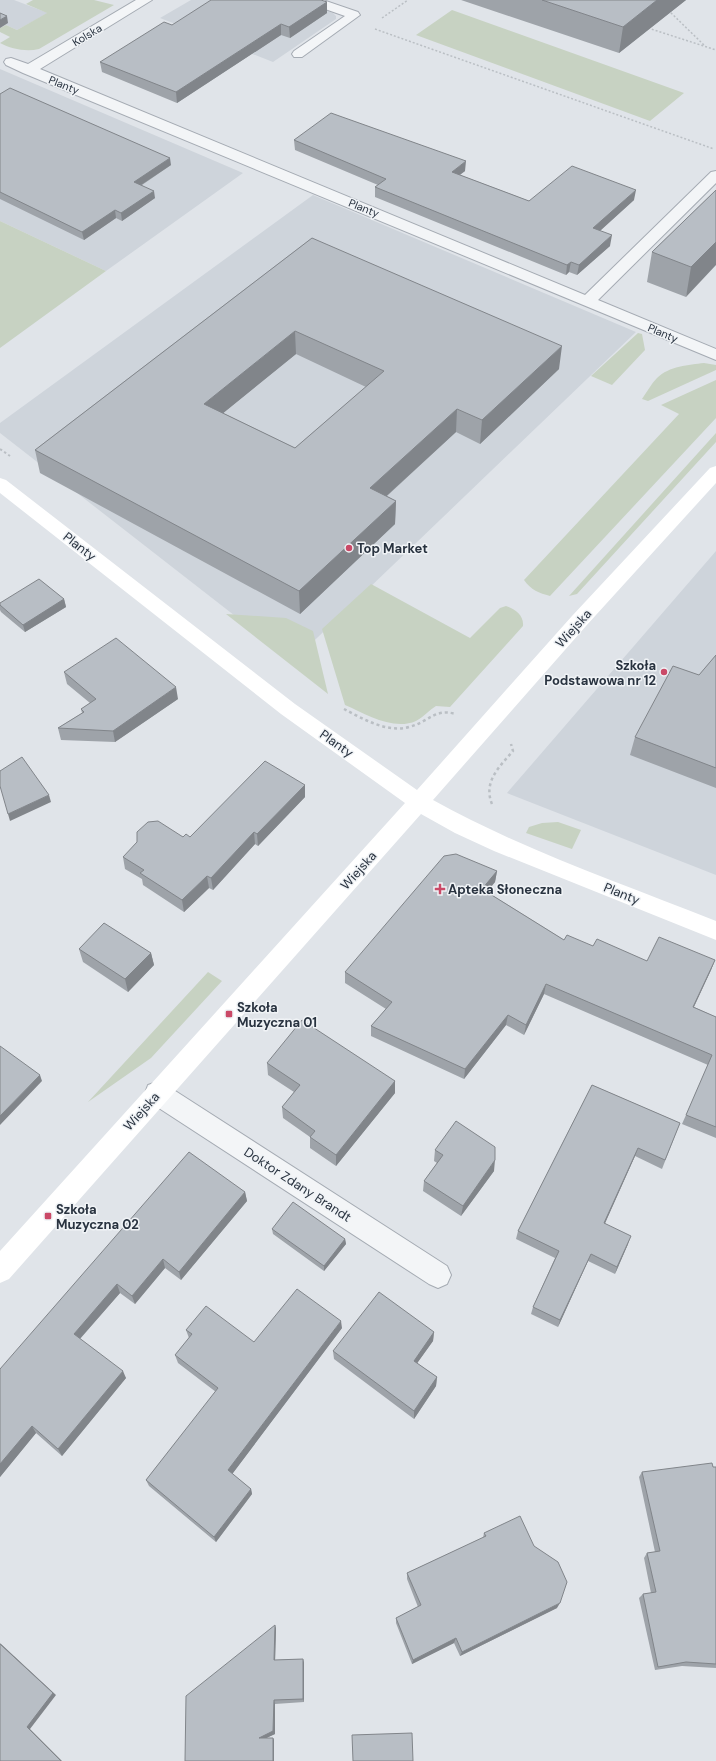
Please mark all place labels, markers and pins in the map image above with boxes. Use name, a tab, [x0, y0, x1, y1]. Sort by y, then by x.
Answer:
place label: Top Market	[357, 540, 428, 557]
marker: Top Market	[344, 543, 354, 553]
place label: Szkoła Podstawowa nr 12	[544, 657, 656, 689]
marker: Szkoła Podstawowa nr 12	[659, 667, 669, 677]
place label: Apteka Słoneczna	[448, 881, 562, 898]
marker: Apteka Słoneczna	[435, 884, 445, 894]
place label: Szkoła Muzyczna 01	[237, 999, 317, 1031]
marker: Szkoła Muzyczna 01	[224, 1009, 234, 1019]
place label: Szkoła Muzyczna 02	[56, 1201, 139, 1233]
marker: Szkoła Muzyczna 02	[43, 1211, 53, 1221]

